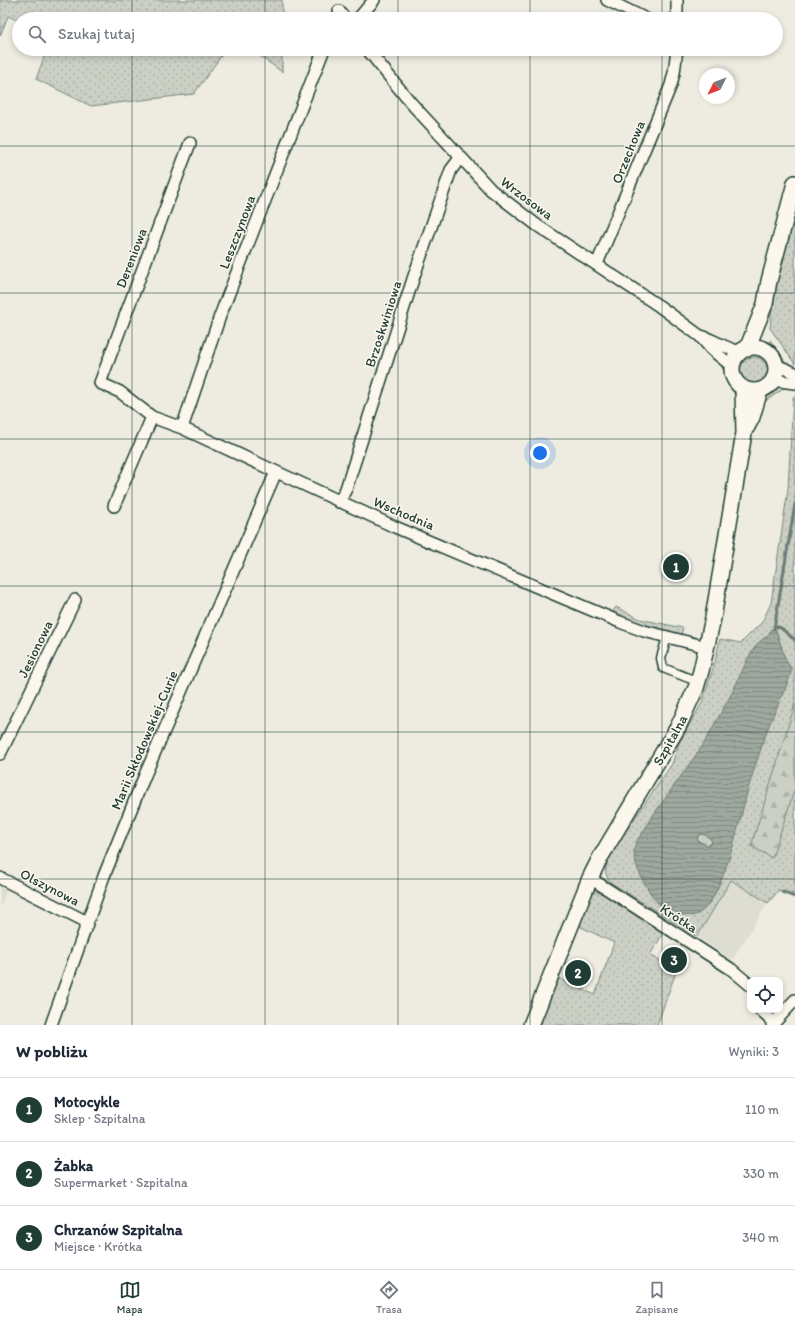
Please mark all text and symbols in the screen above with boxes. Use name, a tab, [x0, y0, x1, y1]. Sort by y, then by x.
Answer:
search box	[12, 12, 783, 56]
icon: search	[26, 23, 48, 45]
text: Szukaj tutaj	[58, 25, 135, 43]
north arrow	[699, 68, 735, 104]
street label: Orzechowa	[608, 117, 649, 186]
street label: Wrzosowa	[497, 173, 557, 224]
street label: Leszczynowa	[216, 193, 259, 271]
street label: Dereniowa	[112, 226, 151, 291]
street label: Brzoskwiniowa	[362, 279, 405, 370]
your location	[530, 443, 550, 463]
street label: Wschodnia	[371, 493, 438, 534]
pin: 1	[663, 552, 689, 582]
street label: Jesionowa	[14, 618, 57, 681]
street label: Marii Skłodowskiej-Curie	[107, 668, 182, 812]
street label: Szpitalna	[650, 711, 692, 769]
street label: Olszynowa	[17, 865, 82, 910]
street label: Krótka	[657, 900, 701, 937]
pin: 3	[661, 945, 687, 975]
pin: 2	[565, 958, 591, 988]
map controls	[747, 977, 783, 1013]
button: locate	[747, 977, 783, 1013]
text: W pobliżu	[16, 1041, 87, 1061]
text: Wyniki: 3	[728, 1044, 779, 1059]
text: Motocykle	[54, 1093, 120, 1111]
text: 1	[26, 1102, 32, 1117]
text: 110 m	[745, 1102, 779, 1117]
text: Sklep · Szpitalna	[54, 1111, 145, 1126]
text: Żabka	[54, 1157, 93, 1175]
text: 2	[26, 1166, 32, 1181]
text: 330 m	[743, 1166, 779, 1181]
text: Supermarket · Szpitalna	[54, 1175, 188, 1190]
text: Chrzanów Szpitalna	[54, 1221, 183, 1239]
text: 3	[25, 1230, 33, 1245]
text: 340 m	[742, 1230, 779, 1245]
text: Miejsce · Krótka	[54, 1239, 142, 1254]
tab: Mapa	[117, 1279, 142, 1316]
tab: Trasa	[376, 1279, 402, 1316]
tab: Zapisane	[635, 1279, 678, 1316]

